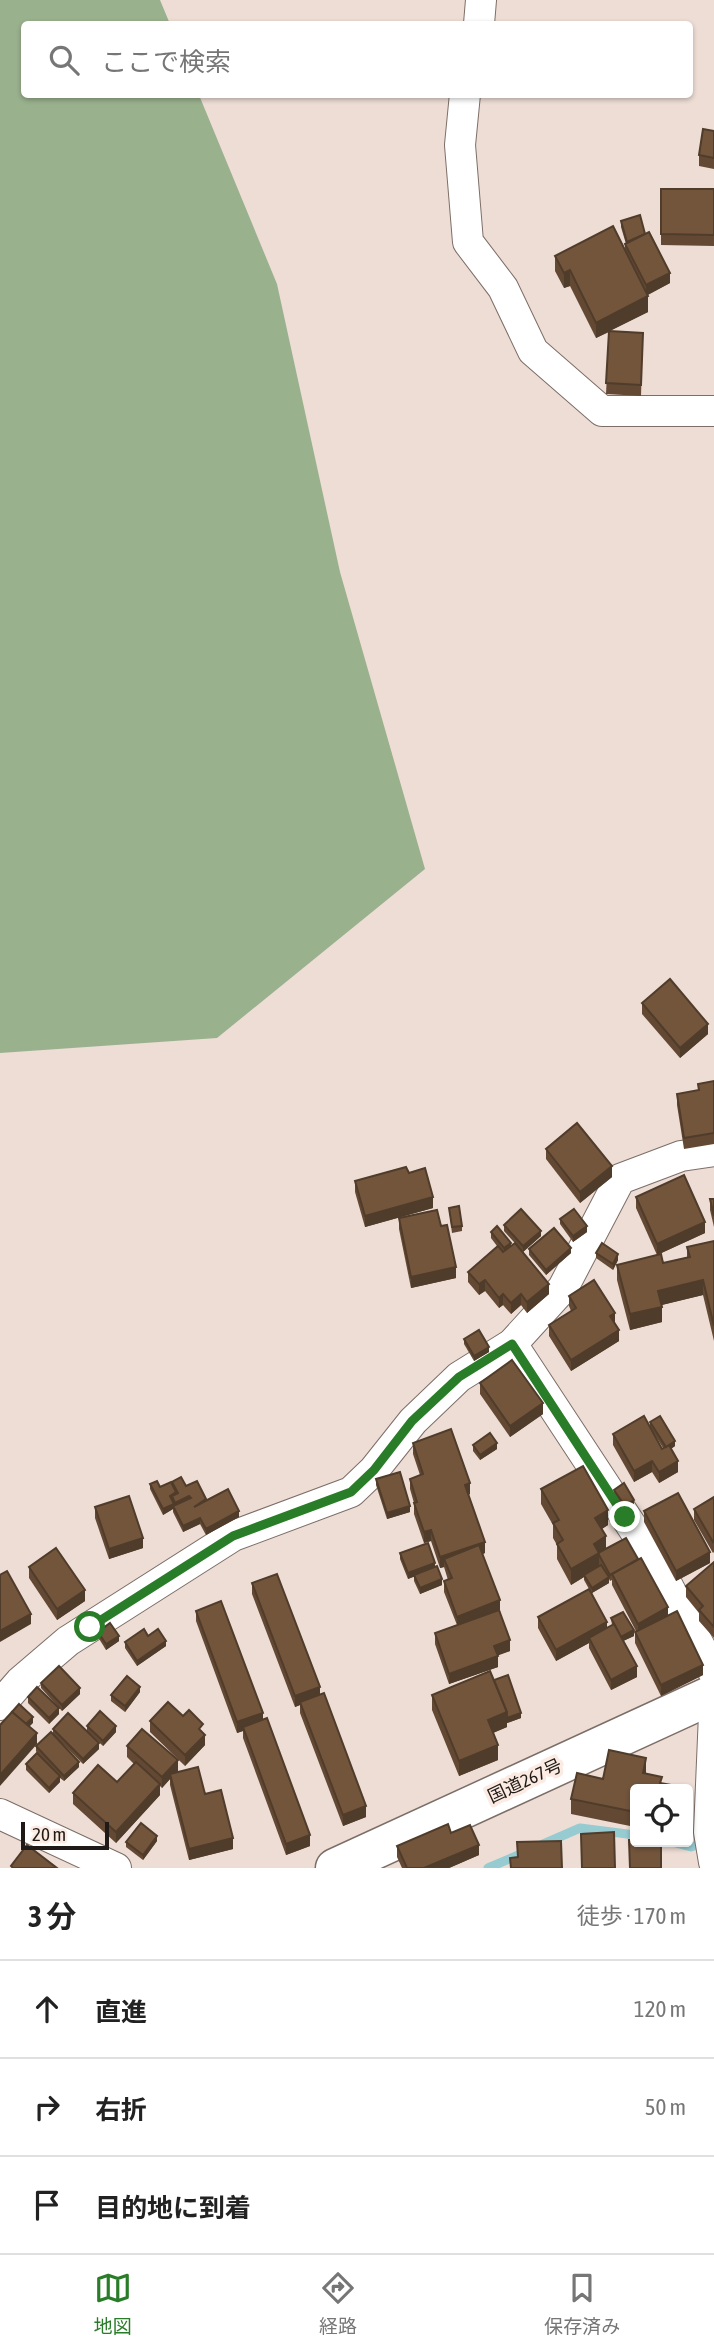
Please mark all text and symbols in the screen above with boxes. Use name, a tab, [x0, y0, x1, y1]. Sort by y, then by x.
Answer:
search box	[21, 21, 693, 98]
icon: search	[45, 41, 83, 79]
text: ここで検索	[101, 47, 231, 77]
route end	[609, 1501, 640, 1532]
route start	[74, 1611, 105, 1642]
street label: 国道267号	[484, 1754, 565, 1807]
map controls	[630, 1784, 693, 1847]
button: locate	[630, 1784, 693, 1847]
scale bar	[21, 1819, 108, 1851]
text: 20 m	[32, 1823, 66, 1845]
text: 3 分	[28, 1899, 76, 1933]
text: 徒歩 · 170 m	[577, 1903, 686, 1929]
icon: ahead	[28, 1990, 66, 2028]
text: 120 m	[634, 1996, 686, 2022]
text: 直進	[95, 1997, 147, 2027]
icon: right	[28, 2088, 66, 2126]
text: 50 m	[645, 2094, 686, 2120]
text: 右折	[95, 2095, 147, 2125]
icon: arrive	[28, 2186, 66, 2224]
text: 目的地に到着	[95, 2193, 251, 2223]
tab: 地図	[94, 2269, 132, 2338]
tab: 経路	[319, 2269, 357, 2338]
tab: 保存済み	[544, 2269, 620, 2338]

